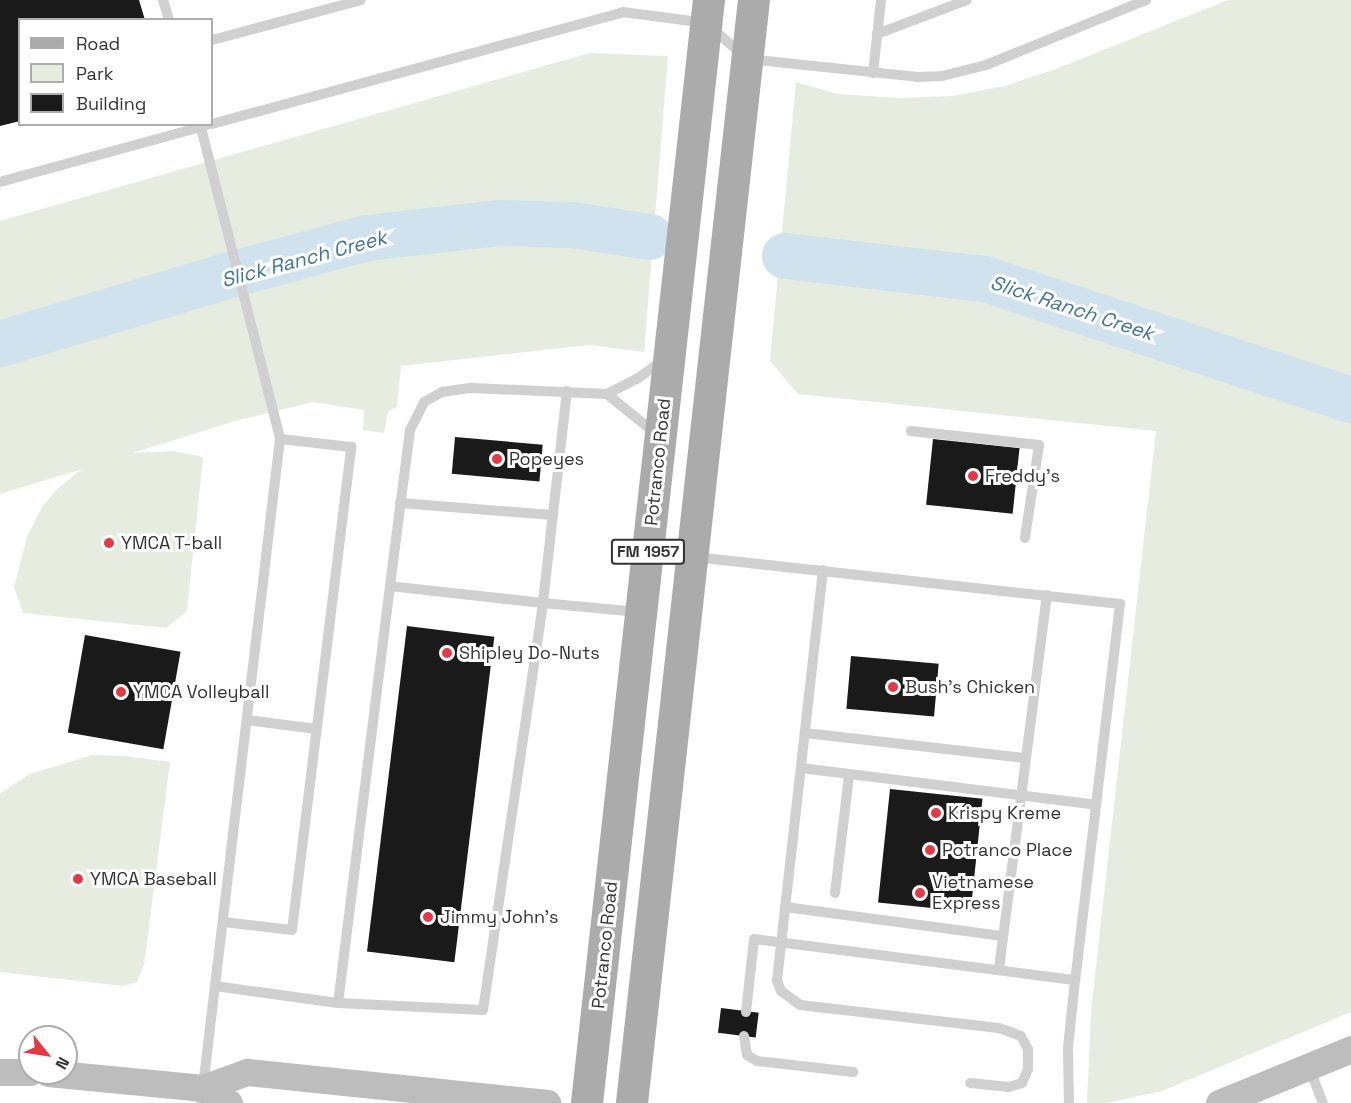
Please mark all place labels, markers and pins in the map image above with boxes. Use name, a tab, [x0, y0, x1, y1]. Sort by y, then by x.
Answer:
place label: Popeyes	[509, 448, 584, 470]
marker: Popeyes	[490, 452, 504, 466]
place label: Freddy's	[985, 465, 1060, 487]
marker: Freddy's	[966, 469, 980, 483]
place label: YMCA T-ball	[121, 532, 223, 554]
marker: YMCA T-ball	[102, 536, 116, 550]
place label: Shipley Do-Nuts	[459, 642, 600, 664]
marker: Shipley Do-Nuts	[440, 646, 454, 660]
place label: Bush's Chicken	[905, 676, 1035, 698]
marker: Bush's Chicken	[886, 680, 900, 694]
place label: YMCA Volleyball	[133, 681, 270, 703]
marker: YMCA Volleyball	[114, 685, 128, 699]
place label: Krispy Kreme	[948, 802, 1061, 824]
marker: Krispy Kreme	[929, 806, 943, 820]
place label: Potranco Place	[942, 839, 1073, 861]
marker: Potranco Place	[923, 843, 937, 857]
place label: YMCA Baseball	[90, 868, 217, 890]
marker: YMCA Baseball	[71, 872, 85, 886]
place label: Vietnamese Express	[932, 872, 1034, 914]
marker: Vietnamese Express	[913, 886, 927, 900]
place label: Jimmy John's	[440, 906, 558, 928]
marker: Jimmy John's	[421, 910, 435, 924]

